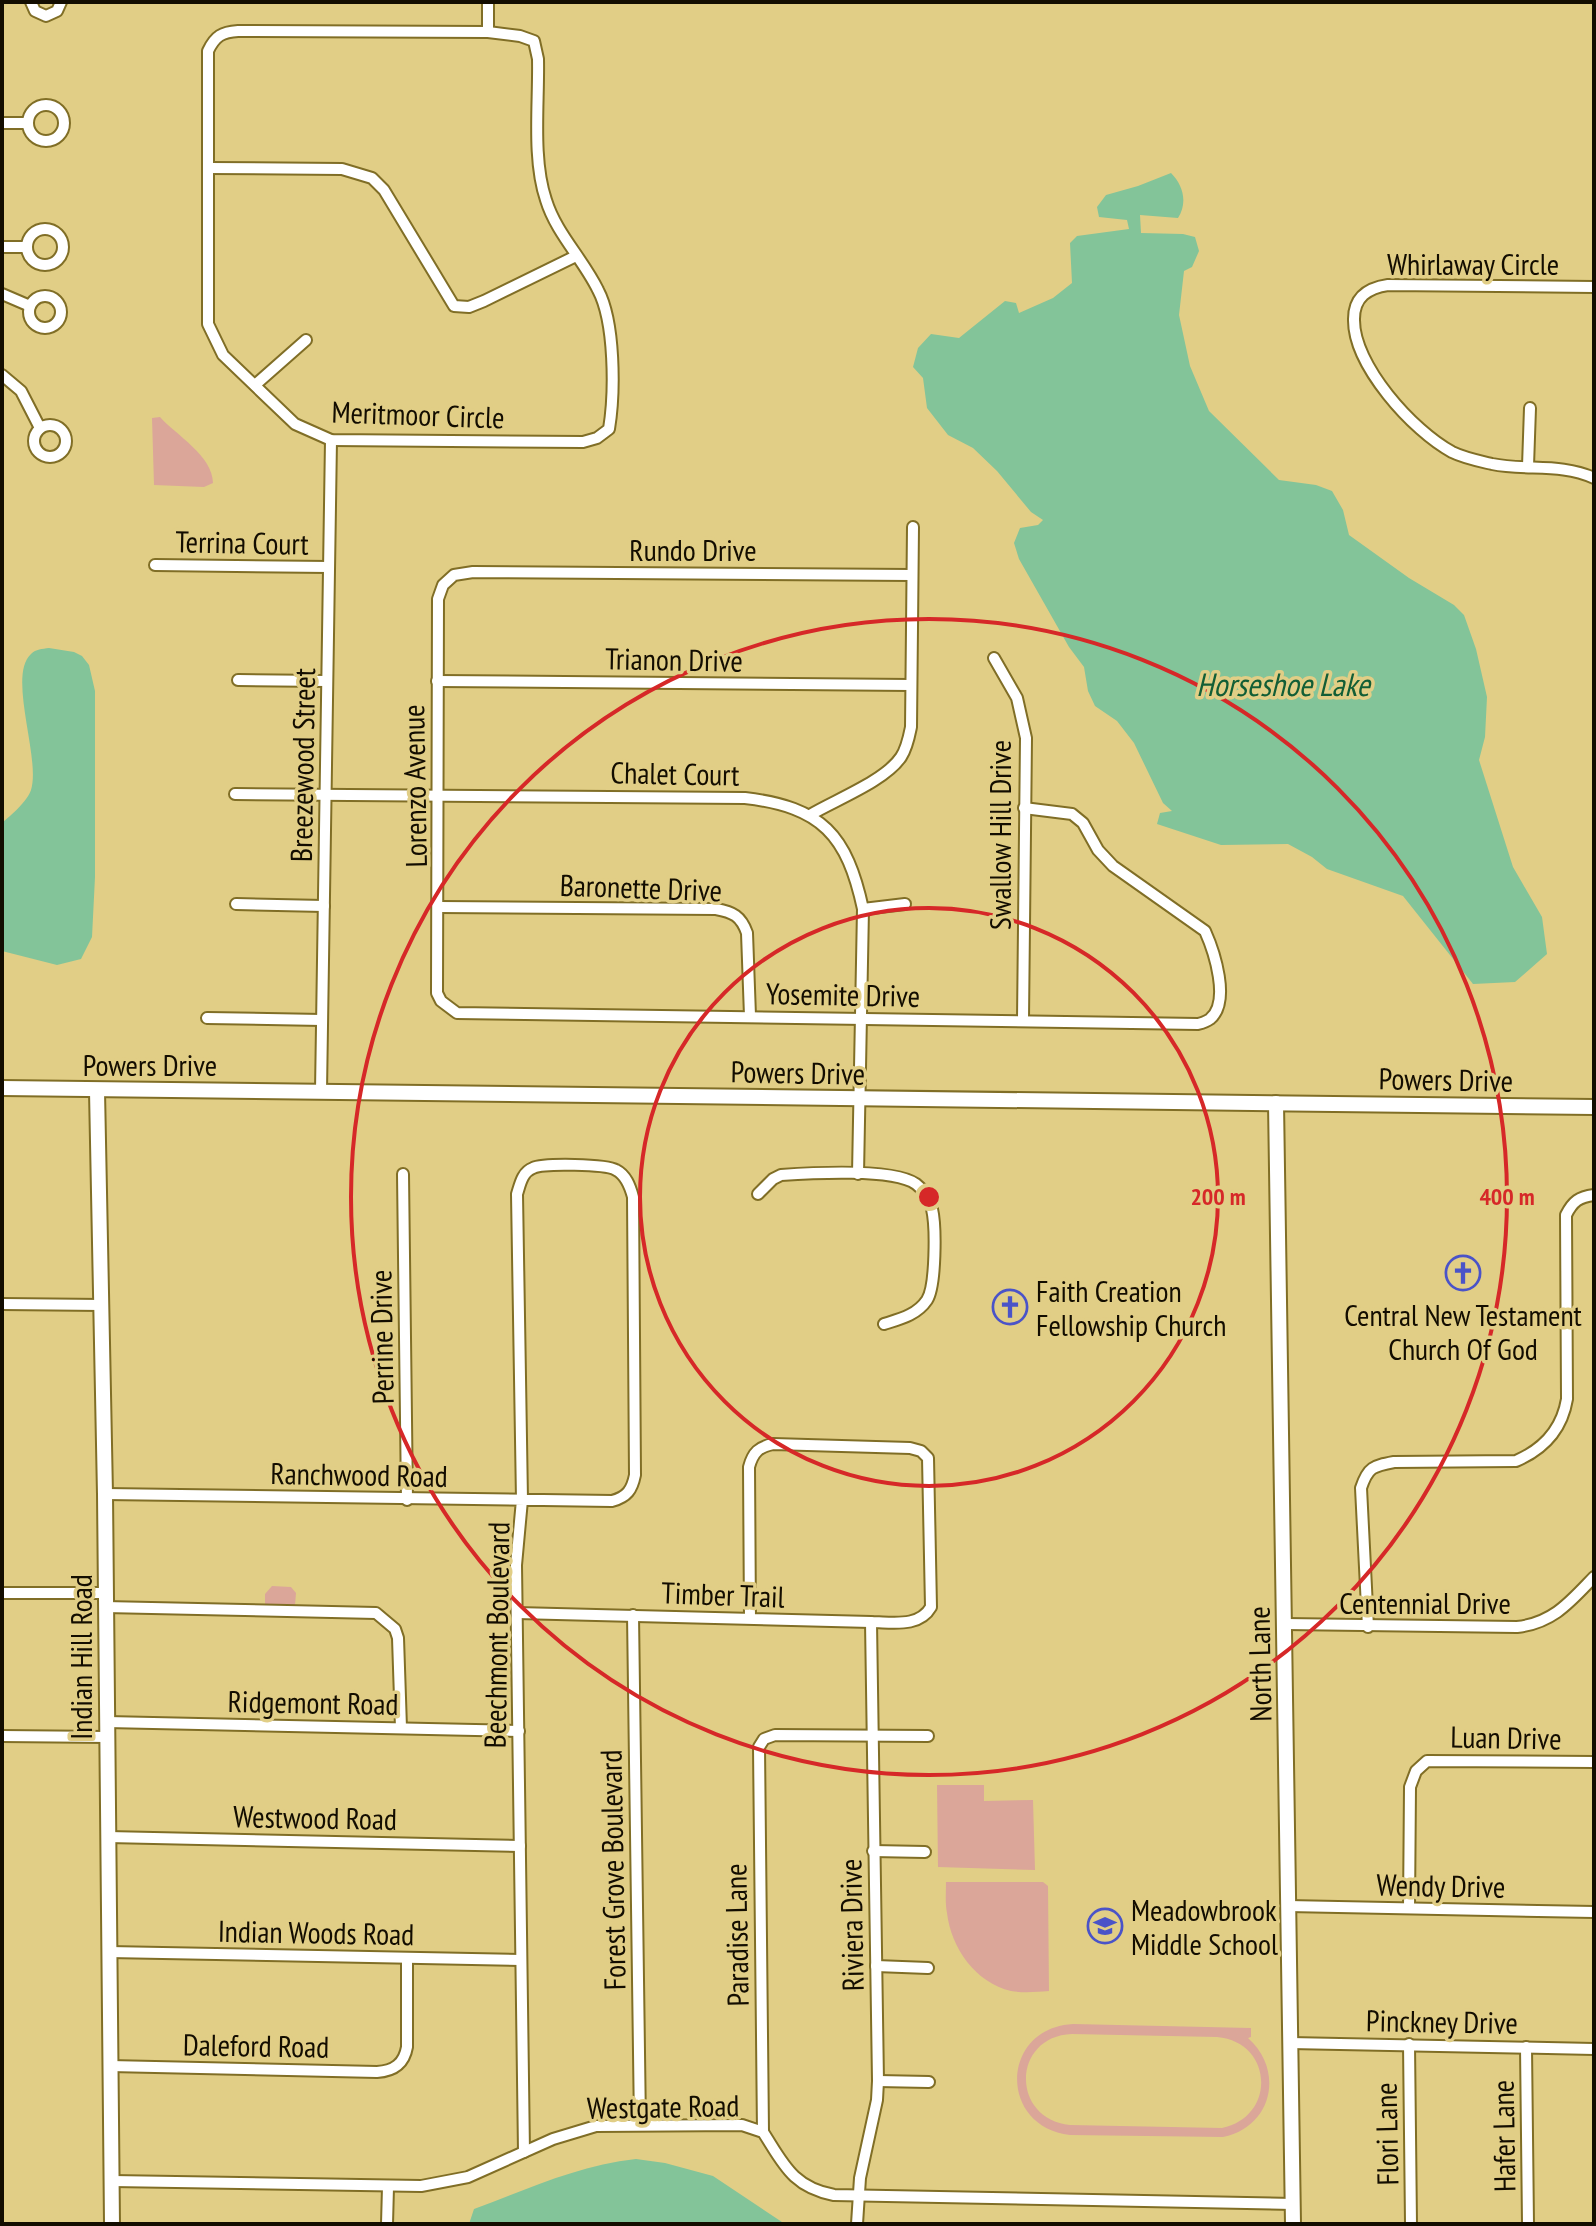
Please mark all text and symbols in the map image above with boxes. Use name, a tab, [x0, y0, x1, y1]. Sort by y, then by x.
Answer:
street label: Whirlaway Circle	[1387, 244, 1559, 283]
street label: Meritmoor Circle	[331, 391, 505, 437]
street label: Terrina Court	[175, 521, 310, 563]
street label: Rundo Drive	[629, 530, 757, 569]
street label: Trianon Drive	[605, 638, 743, 680]
water label: Horseshoe Lake	[1196, 663, 1371, 705]
street label: Breezewood Street	[281, 667, 323, 862]
street label: Lorenzo Avenue	[393, 704, 435, 868]
street label: Swallow Hill Drive	[980, 740, 1019, 930]
street label: Chalet Court	[610, 752, 741, 794]
street label: Baronette Drive	[559, 865, 723, 909]
street label: Yosemite Drive	[766, 973, 920, 1015]
street label: Powers Drive	[83, 1045, 217, 1084]
street label: Powers Drive	[730, 1051, 866, 1093]
street label: Powers Drive	[1378, 1058, 1514, 1100]
text: 200 m	[1190, 1181, 1246, 1212]
text: 400 m	[1479, 1181, 1535, 1212]
centre of rings	[915, 1183, 943, 1211]
church icon: Central New Testament Church Of God	[1444, 1254, 1482, 1292]
street label: Perrine Drive	[360, 1269, 402, 1405]
place label: Faith Creation Fellowship Church	[1036, 1271, 1226, 1344]
church icon: Faith Creation Fellowship Church	[991, 1288, 1029, 1326]
place label: Central New Testament Church Of God	[1344, 1295, 1583, 1368]
street label: Ranchwood Road	[270, 1453, 448, 1495]
street label: Beechmont Boulevard	[475, 1521, 517, 1749]
street label: Timber Trail	[661, 1572, 785, 1616]
street label: Indian Hill Road	[61, 1574, 100, 1740]
street label: Centennial Drive	[1339, 1583, 1511, 1622]
street label: North Lane	[1238, 1606, 1280, 1722]
street label: Ridgemont Road	[227, 1681, 399, 1723]
street label: Luan Drive	[1450, 1717, 1562, 1757]
street label: Forest Grove Boulevard	[590, 1749, 634, 1991]
street label: Westwood Road	[233, 1796, 397, 1838]
street label: Riviera Drive	[830, 1858, 872, 1992]
street label: Paradise Lane	[715, 1863, 757, 2007]
street label: Wendy Drive	[1376, 1864, 1506, 1906]
place label: Meadowbrook Middle School	[1131, 1890, 1278, 1963]
school or university icon: Meadowbrook Middle School	[1086, 1907, 1124, 1945]
street label: Indian Woods Road	[217, 1911, 415, 1953]
street label: Pinckney Drive	[1366, 2000, 1518, 2042]
street label: Daleford Road	[183, 2024, 329, 2066]
street label: Hafer Lane	[1483, 2080, 1523, 2192]
street label: Flori Lane	[1366, 2082, 1406, 2186]
street label: Westgate Road	[586, 2085, 740, 2127]

